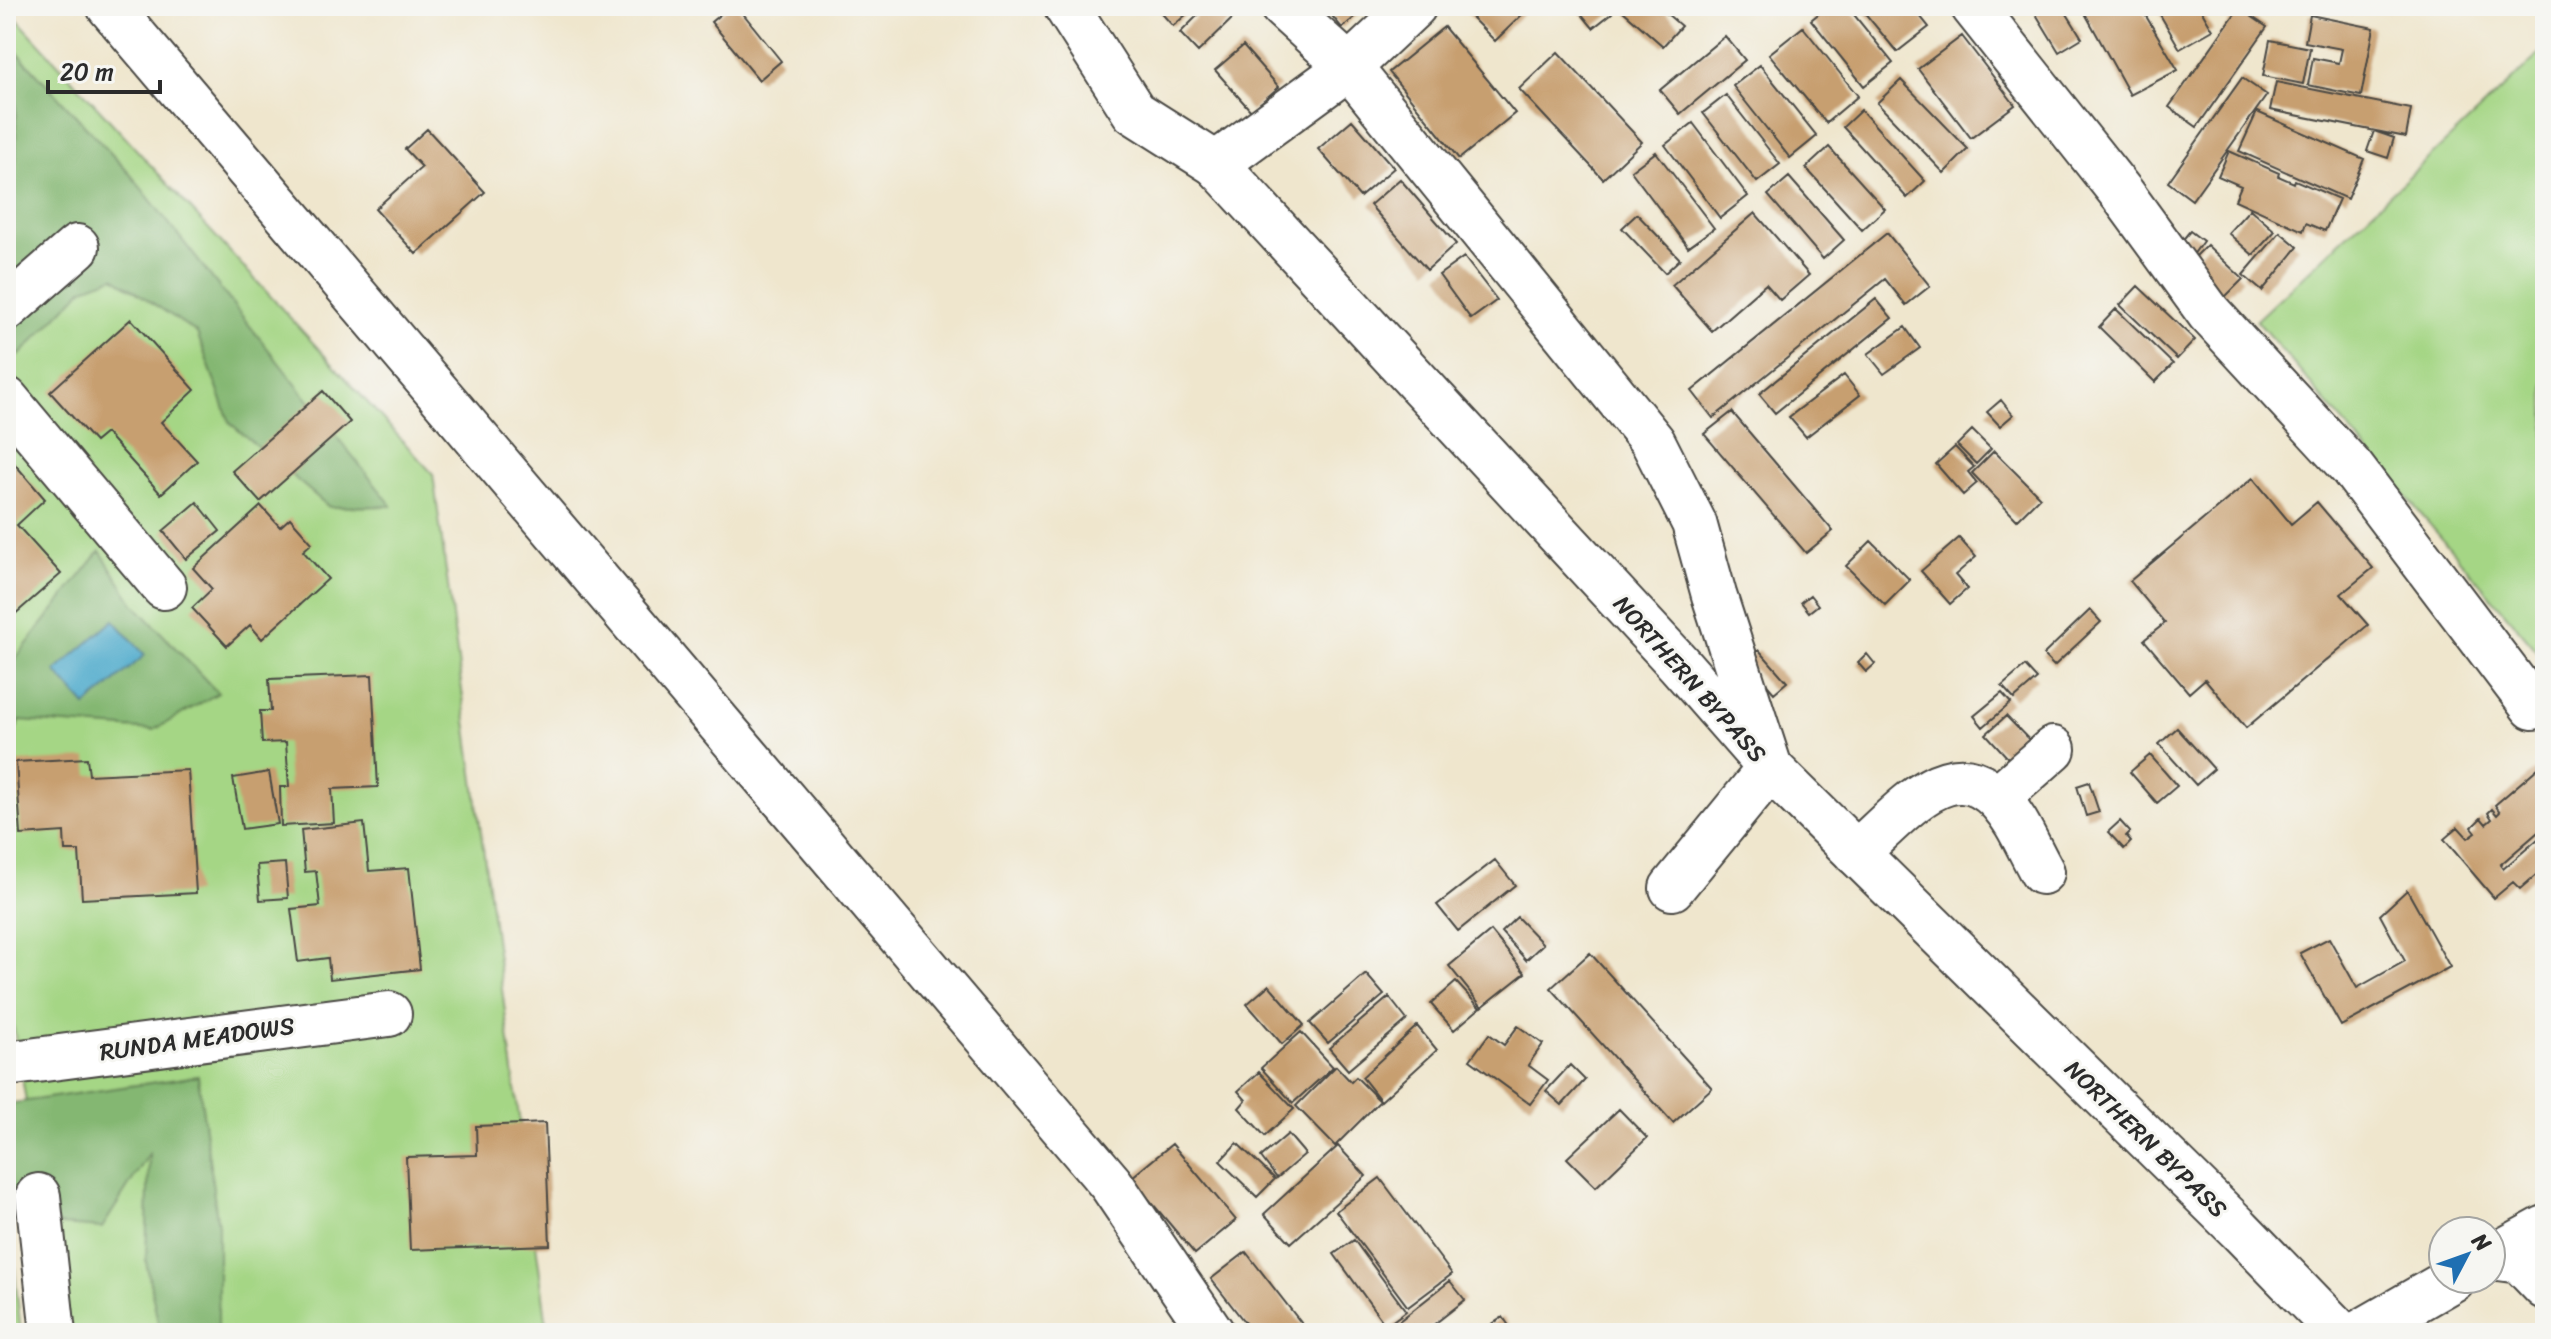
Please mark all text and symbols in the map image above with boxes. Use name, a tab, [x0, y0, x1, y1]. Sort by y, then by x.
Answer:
scale bar	[48, 44, 160, 94]
text: 20 m	[60, 51, 114, 93]
street label: NORTHERN BYPASS	[1603, 585, 1777, 773]
street label: RUNDA MEADOWS	[97, 1005, 297, 1073]
street label: NORTHERN BYPASS	[2054, 1049, 2238, 1229]
north arrow	[2427, 1215, 2507, 1295]
text: N	[2461, 1223, 2502, 1261]

